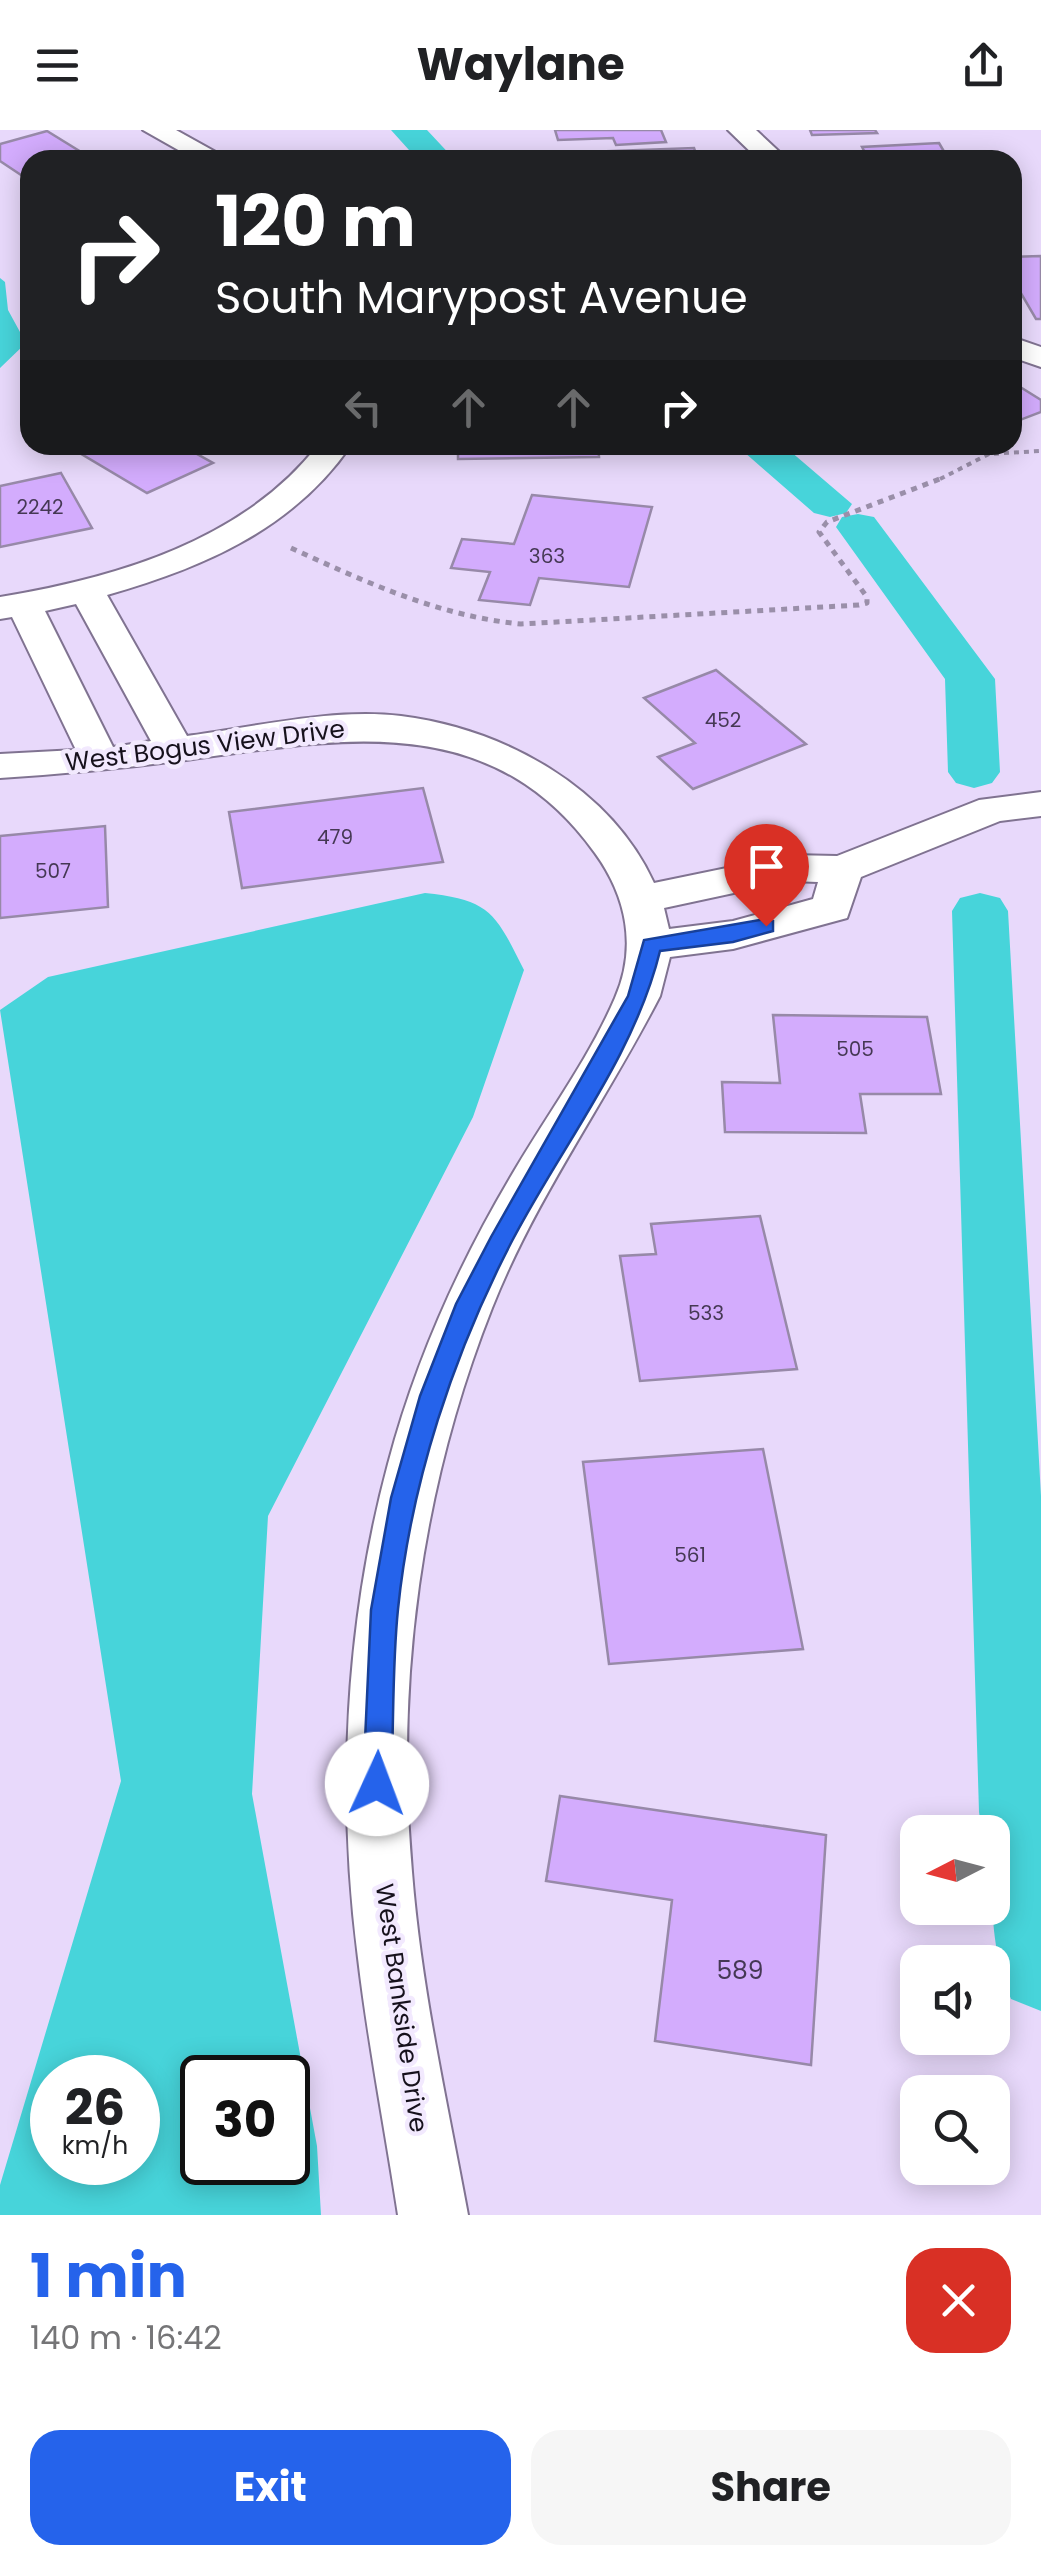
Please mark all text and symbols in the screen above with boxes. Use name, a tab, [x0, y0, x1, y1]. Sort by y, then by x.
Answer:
text: Waylane	[416, 33, 625, 96]
icon: menu	[30, 38, 85, 93]
icon: share	[956, 38, 1011, 93]
text: 120 m	[215, 172, 416, 271]
icon: right	[50, 190, 180, 320]
text: South Marypost Avenue	[215, 266, 748, 329]
icon: left	[336, 380, 391, 435]
icon: ahead	[441, 380, 496, 435]
icon: ahead	[546, 380, 601, 435]
icon: right	[651, 380, 706, 435]
house number: 2242	[16, 493, 64, 521]
house number: 363	[529, 542, 565, 570]
house number: 452	[705, 706, 741, 734]
street label: West Bogus View Drive	[63, 711, 347, 780]
house number: 479	[317, 823, 353, 851]
pin	[724, 824, 809, 927]
icon: arrive	[739, 839, 794, 894]
house number: 507	[35, 857, 71, 885]
house number: 505	[836, 1035, 874, 1063]
house number: 533	[688, 1299, 724, 1327]
house number: 561	[674, 1541, 706, 1569]
position arrow	[325, 1732, 429, 1836]
north arrow	[900, 1815, 1010, 1925]
map controls	[900, 1815, 1010, 2185]
street label: West Bankside Drive	[367, 1881, 436, 2135]
button: sound	[900, 1945, 1010, 2055]
house number: 589	[716, 1953, 764, 1988]
speed limit sign: 30	[180, 2055, 310, 2185]
text: 26	[65, 2072, 125, 2143]
button: search	[900, 2075, 1010, 2185]
text: km/h	[62, 2128, 128, 2163]
text: 1 min	[30, 2234, 187, 2318]
button: close	[906, 2248, 1011, 2353]
text: 140 m · 16:42	[30, 2315, 222, 2360]
button: Exit	[30, 2430, 511, 2545]
button: Share	[531, 2430, 1011, 2545]

